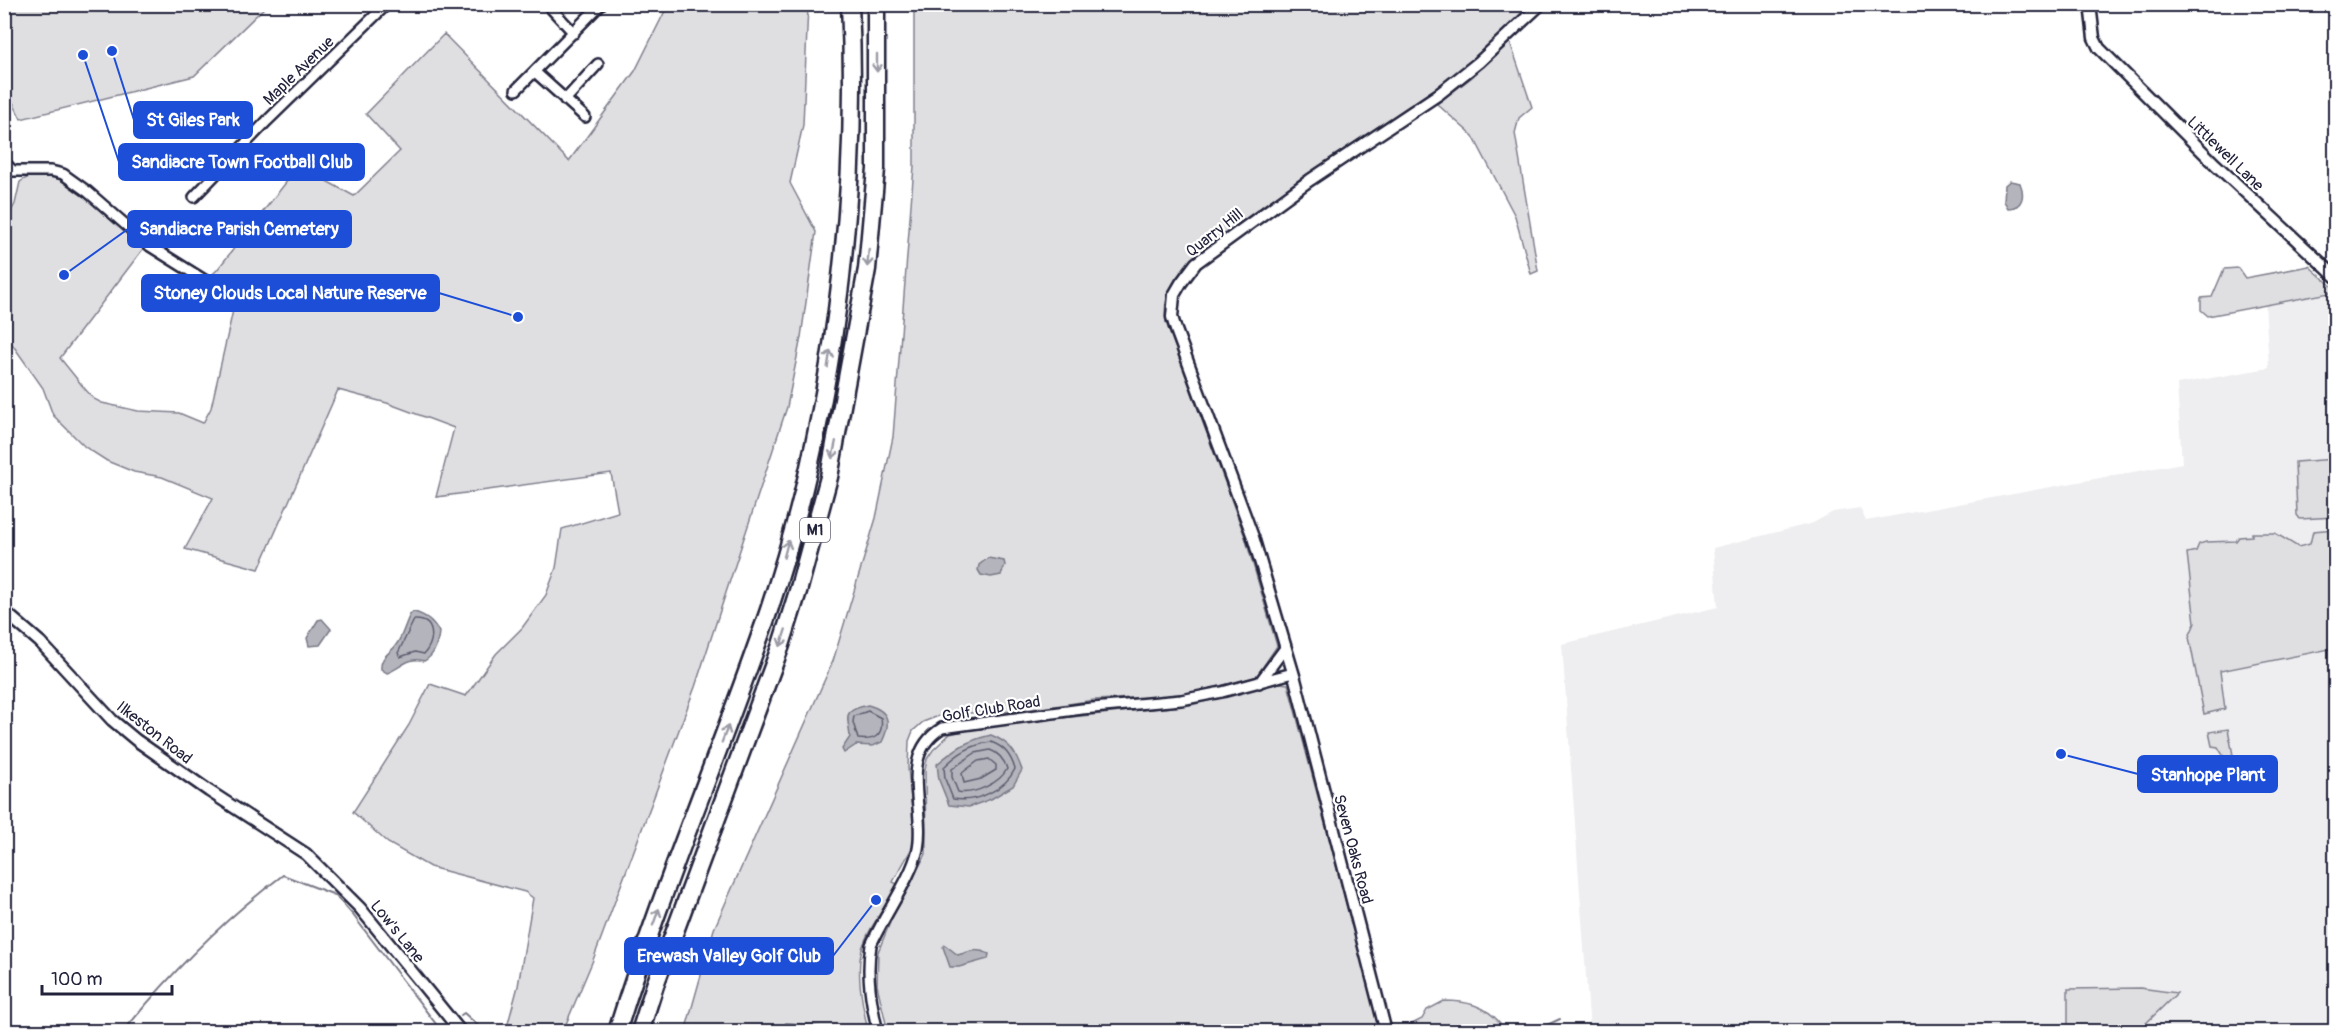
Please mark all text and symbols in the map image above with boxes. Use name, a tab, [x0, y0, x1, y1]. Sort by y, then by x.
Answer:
street label: Maple Avenue	[259, 32, 338, 109]
one-way arrow	[871, 52, 883, 72]
callout: St Giles Park	[134, 102, 252, 138]
text: St Giles Park	[146, 109, 240, 132]
street label: Littlewell Lane	[2183, 112, 2268, 195]
callout: Sandiacre Town Football Club	[119, 144, 364, 180]
text: Sandiacre Town Football Club	[131, 151, 353, 174]
street label: Quarry Hill	[1182, 204, 1247, 261]
callout: Sandiacre Parish Cemetery	[128, 211, 351, 247]
text: Sandiacre Parish Cemetery	[139, 218, 339, 241]
one-way arrow	[862, 247, 873, 267]
callout: Stoney Clouds Local Nature Reserve	[142, 275, 439, 311]
text: Stoney Clouds Local Nature Reserve	[153, 282, 428, 305]
one-way arrow	[823, 349, 834, 369]
one-way arrow	[828, 439, 839, 459]
road number: M1	[800, 518, 830, 542]
one-way arrow	[781, 540, 793, 559]
one-way arrow	[777, 628, 788, 647]
street label: Golf Club Road	[941, 691, 1042, 727]
street label: Ilkeston Road	[113, 697, 196, 769]
one-way arrow	[720, 725, 731, 744]
callout: Stanhope Plant	[2138, 756, 2277, 792]
text: Stanhope Plant	[2151, 764, 2266, 787]
street label: Seven Oaks Road	[1329, 792, 1377, 906]
street label: Low's Lane	[366, 896, 429, 967]
one-way arrow	[652, 908, 663, 926]
callout: Erewash Valley Golf Club	[625, 938, 833, 974]
text: Erewash Valley Golf Club	[637, 945, 821, 968]
scale bar	[42, 958, 172, 996]
text: 100 m	[51, 968, 103, 991]

